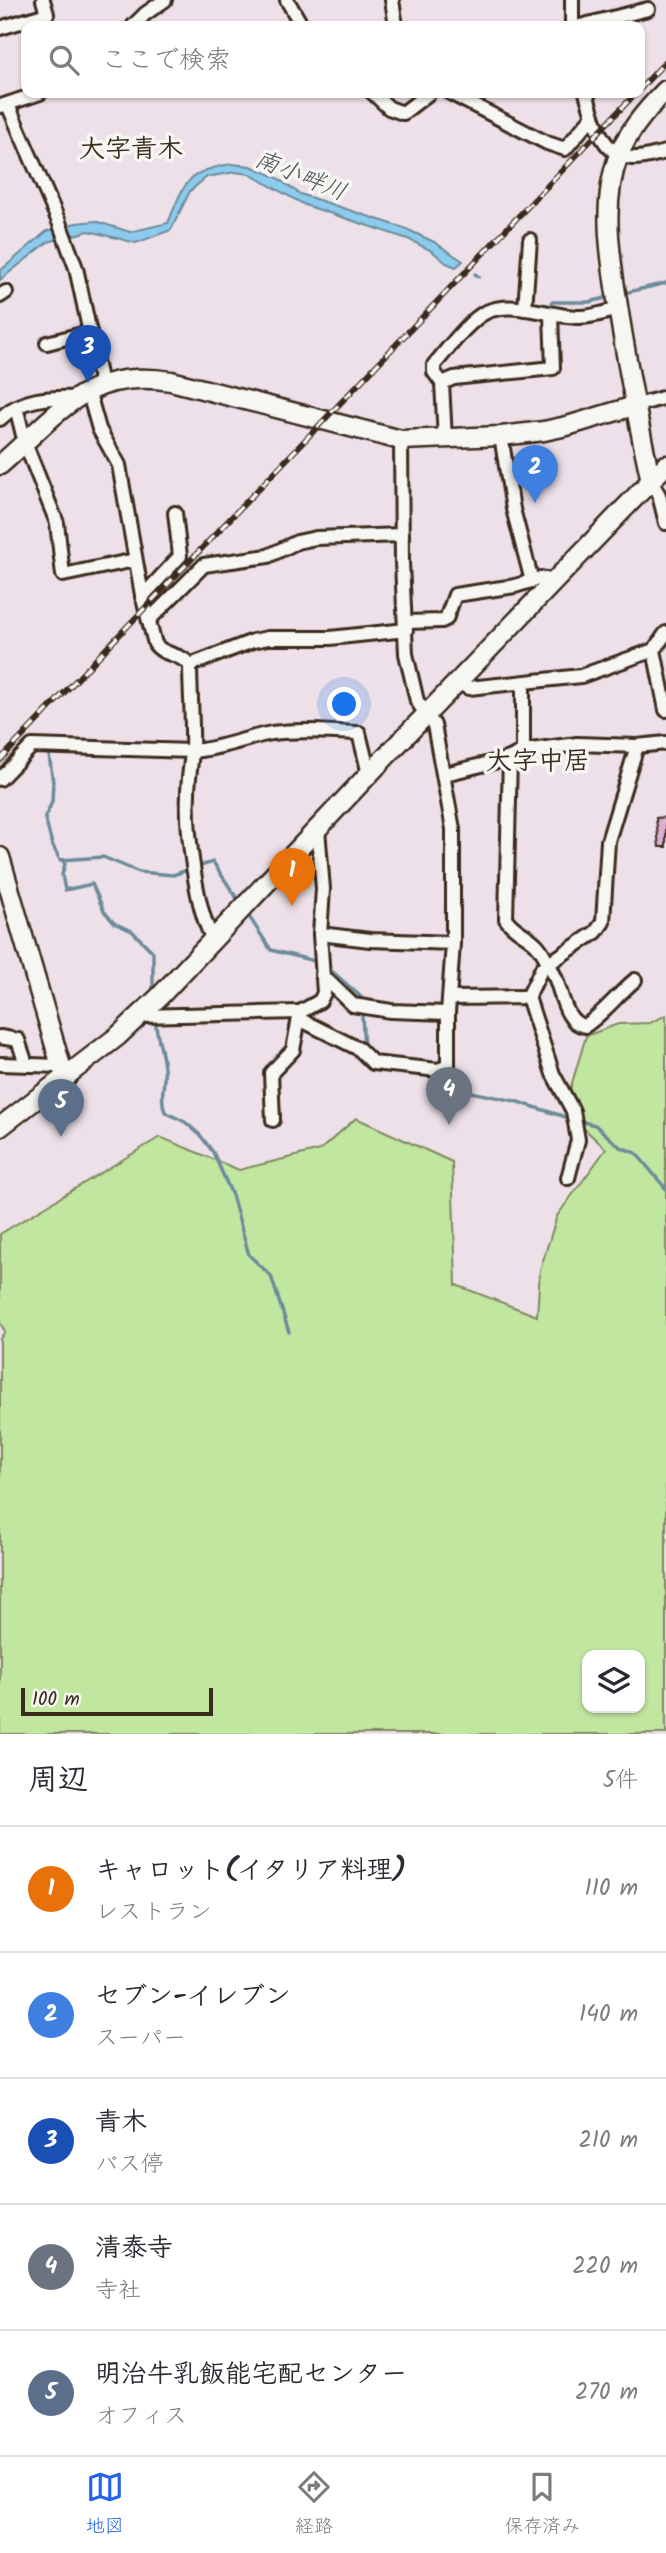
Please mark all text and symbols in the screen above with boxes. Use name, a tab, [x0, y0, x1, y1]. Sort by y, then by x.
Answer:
search box	[21, 21, 645, 98]
text: ここで検索	[101, 40, 231, 82]
icon: search	[45, 41, 83, 79]
district label: 大字青木	[79, 129, 183, 171]
water label: 南小畔川	[249, 140, 352, 212]
pin: 3	[65, 325, 111, 383]
pin: 2	[512, 445, 558, 503]
your location	[327, 687, 361, 721]
district label: 大字中居	[486, 741, 590, 783]
pin: 1	[269, 848, 315, 906]
pin: 4	[426, 1067, 472, 1125]
pin: 5	[38, 1079, 84, 1137]
map controls	[582, 1650, 645, 1713]
button: layers	[582, 1650, 645, 1713]
scale bar	[21, 1685, 214, 1717]
text: 100 m	[32, 1685, 80, 1715]
text: 周辺	[28, 1757, 88, 1805]
text: 5件	[603, 1763, 638, 1799]
text: キャロット(イタリア料理)	[95, 1850, 406, 1892]
text: 1	[48, 1871, 54, 1907]
text: 110 m	[585, 1871, 638, 1907]
text: レストラン	[95, 1895, 212, 1931]
text: セブン-イレブン	[95, 1976, 291, 2018]
text: 2	[44, 1997, 58, 2033]
text: 140 m	[579, 1997, 638, 2033]
text: スーパー	[95, 2021, 186, 2057]
text: 青木	[95, 2102, 147, 2144]
text: 3	[45, 2123, 57, 2159]
text: 210 m	[578, 2123, 638, 2159]
text: バス停	[95, 2147, 164, 2183]
text: 清泰寺	[95, 2228, 173, 2270]
text: 4	[45, 2249, 57, 2285]
text: 220 m	[572, 2249, 638, 2285]
text: 寺社	[95, 2273, 141, 2309]
text: 明治牛乳飯能宅配センター	[95, 2354, 407, 2396]
text: 5	[45, 2375, 57, 2411]
text: 270 m	[575, 2375, 638, 2411]
text: オフィス	[95, 2399, 187, 2435]
tab: 地図	[86, 2468, 124, 2542]
tab: 経路	[295, 2468, 333, 2542]
tab: 保存済み	[504, 2468, 580, 2542]

